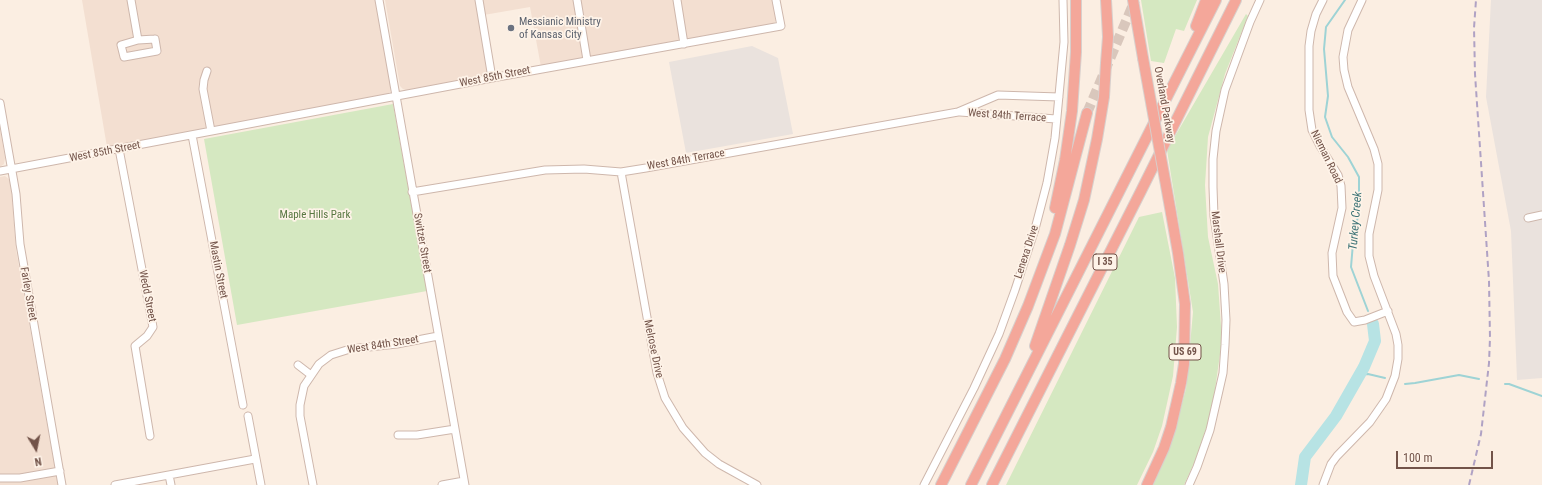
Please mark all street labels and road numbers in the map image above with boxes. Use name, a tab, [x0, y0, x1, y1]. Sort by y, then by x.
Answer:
street label: West 85th Street	[458, 64, 532, 90]
street label: Overland Parkway	[1151, 66, 1177, 144]
street label: West 84th Terrace	[967, 107, 1047, 125]
street label: Nieman Road	[1307, 128, 1345, 186]
street label: West 85th Street	[68, 139, 142, 165]
street label: West 84th Terrace	[646, 147, 726, 173]
street label: Marshall Drive	[1208, 210, 1228, 274]
street label: Switzer Street	[410, 212, 434, 274]
street label: Lenexa Drive	[1012, 224, 1042, 280]
street label: Mastin Street	[206, 240, 230, 300]
road number: I 35	[1093, 254, 1117, 270]
street label: Farley Street	[17, 266, 39, 322]
street label: Wedd Street	[136, 269, 158, 323]
street label: Melrose Drive	[640, 319, 666, 379]
street label: West 84th Street	[346, 333, 420, 357]
road number: US 69	[1169, 344, 1201, 360]

